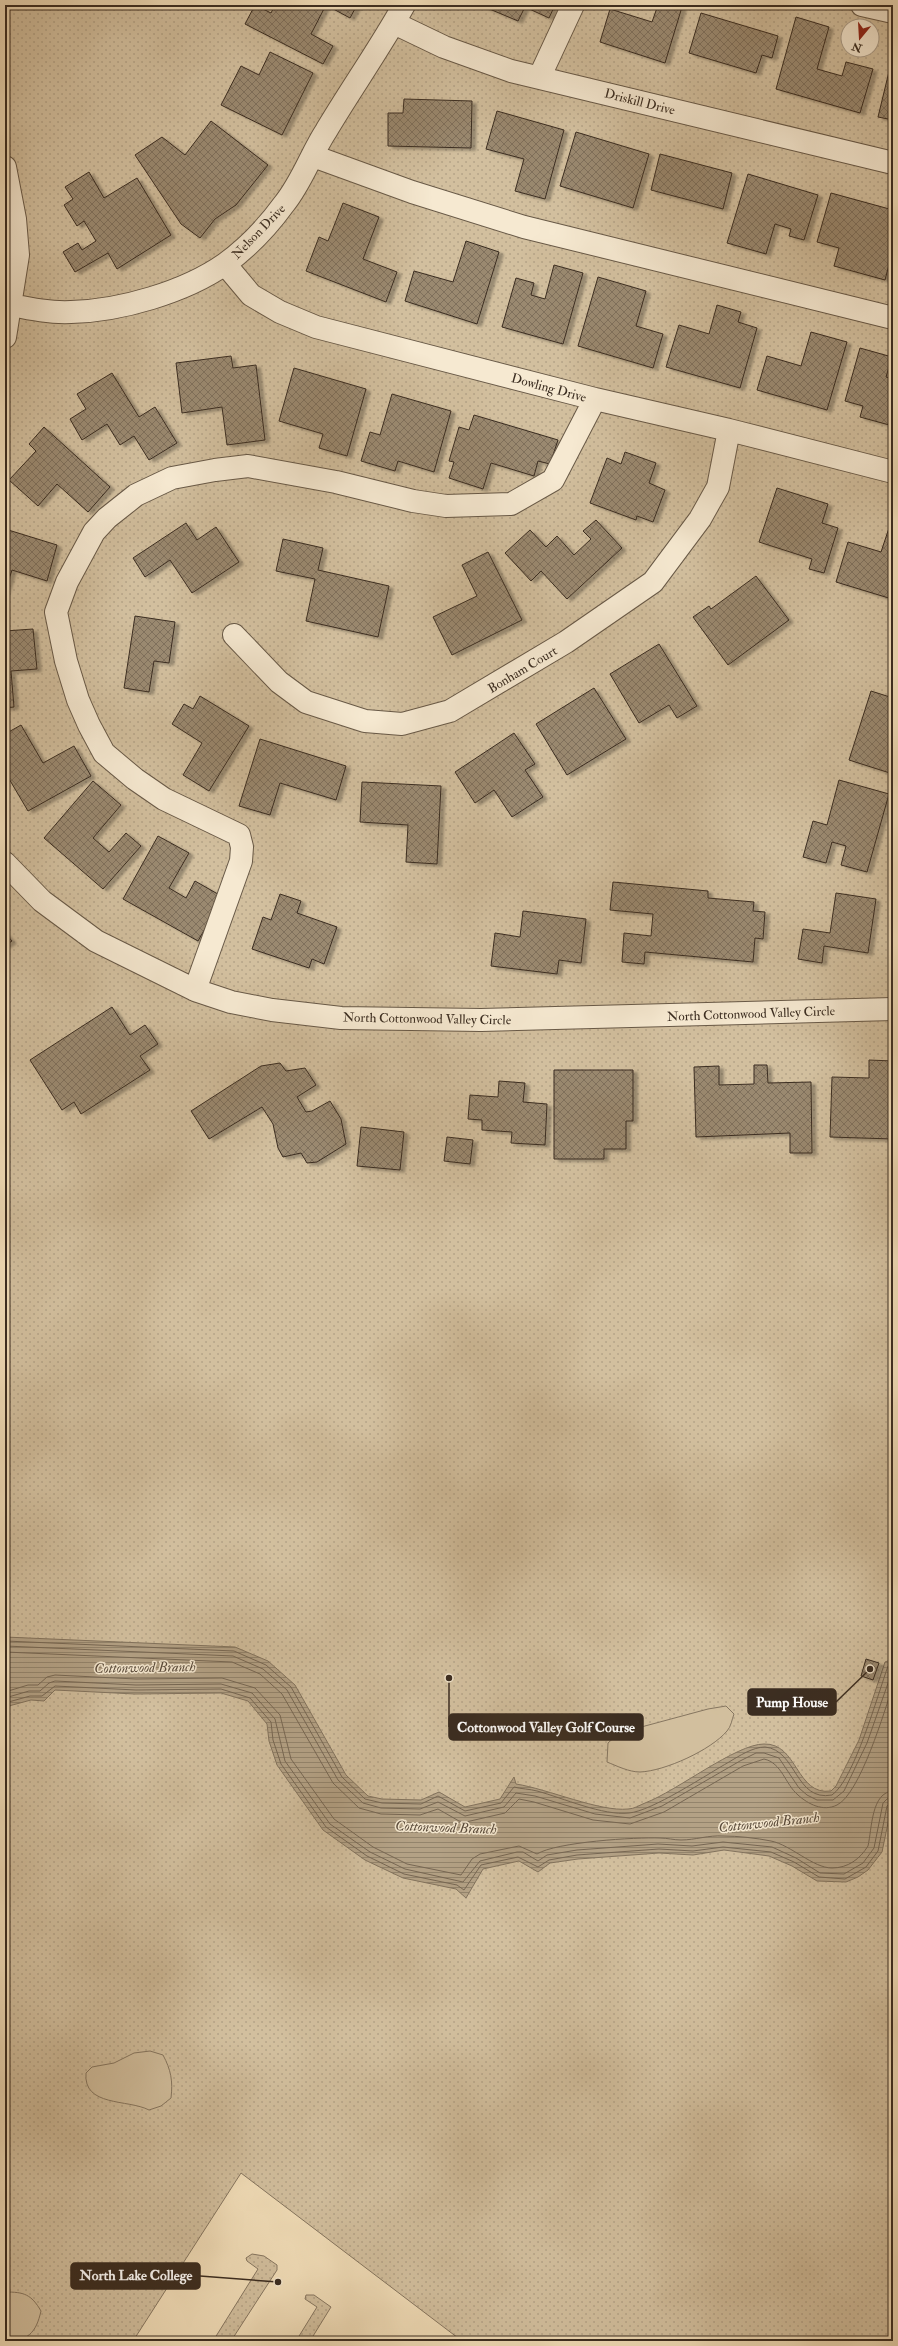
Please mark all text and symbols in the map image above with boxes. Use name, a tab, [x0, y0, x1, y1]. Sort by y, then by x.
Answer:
north arrow	[840, 18, 880, 58]
text: N	[849, 39, 865, 55]
street label: Driskill Drive	[603, 85, 677, 119]
street label: Nelson Drive	[229, 201, 289, 262]
street label: Dowling Drive	[509, 370, 589, 406]
street label: Bonham Court	[485, 643, 560, 697]
street label: North Cottonwood Valley Circle	[667, 1003, 836, 1026]
street label: North Cottonwood Valley Circle	[343, 1010, 512, 1029]
water label: Cottonwood Branch	[94, 1658, 196, 1677]
callout: Pump House	[748, 1689, 836, 1715]
text: Pump House	[756, 1694, 828, 1712]
callout: Cottonwood Valley Golf Course	[449, 1714, 643, 1740]
text: Cottonwood Valley Golf Course	[457, 1719, 635, 1737]
water label: Cottonwood Branch	[718, 1809, 820, 1836]
water label: Cottonwood Branch	[395, 1817, 497, 1838]
callout: North Lake College	[71, 2263, 200, 2289]
text: North Lake College	[79, 2267, 193, 2285]

